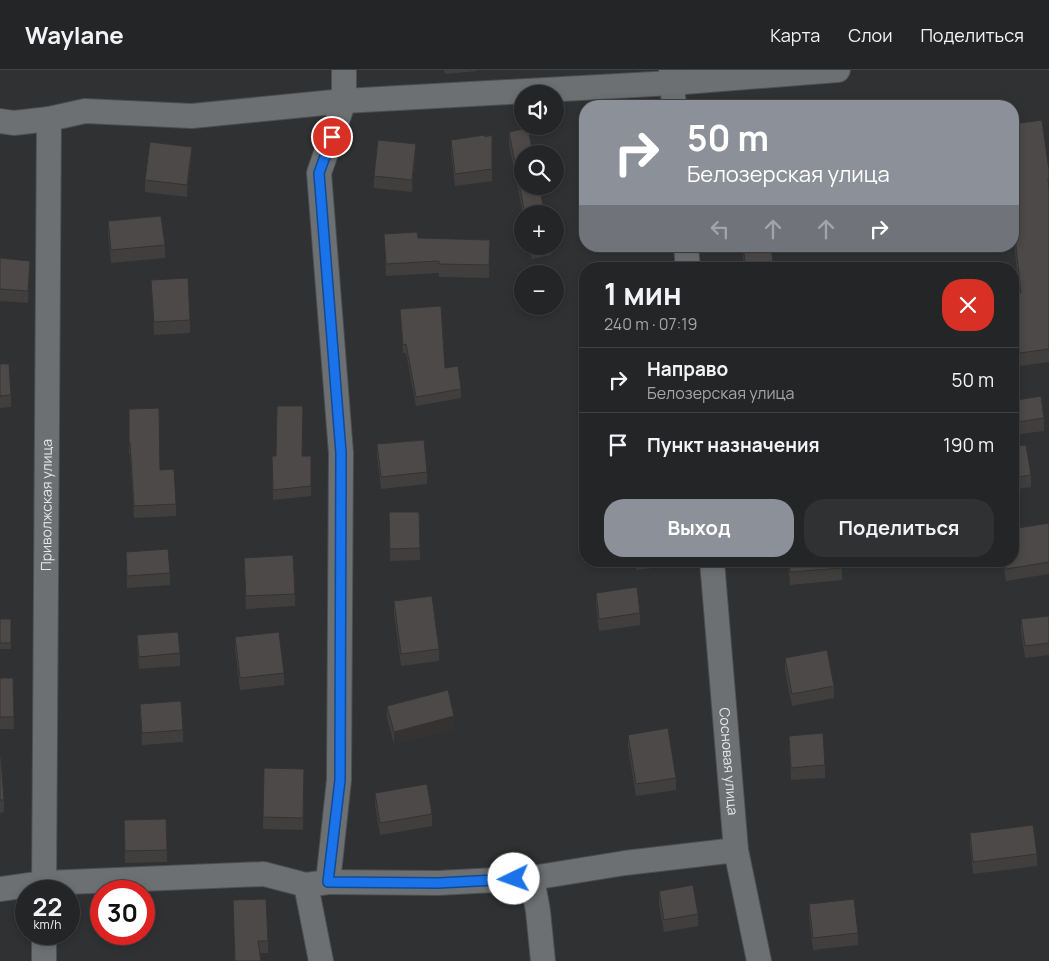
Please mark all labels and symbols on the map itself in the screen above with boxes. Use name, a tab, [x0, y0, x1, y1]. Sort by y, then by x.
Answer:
pin	[311, 116, 353, 158]
street label: Приволжская улица	[36, 439, 56, 571]
street label: Сосновая улица	[715, 707, 743, 816]
position arrow	[487, 852, 539, 904]
speed limit sign: 30	[90, 880, 155, 945]

